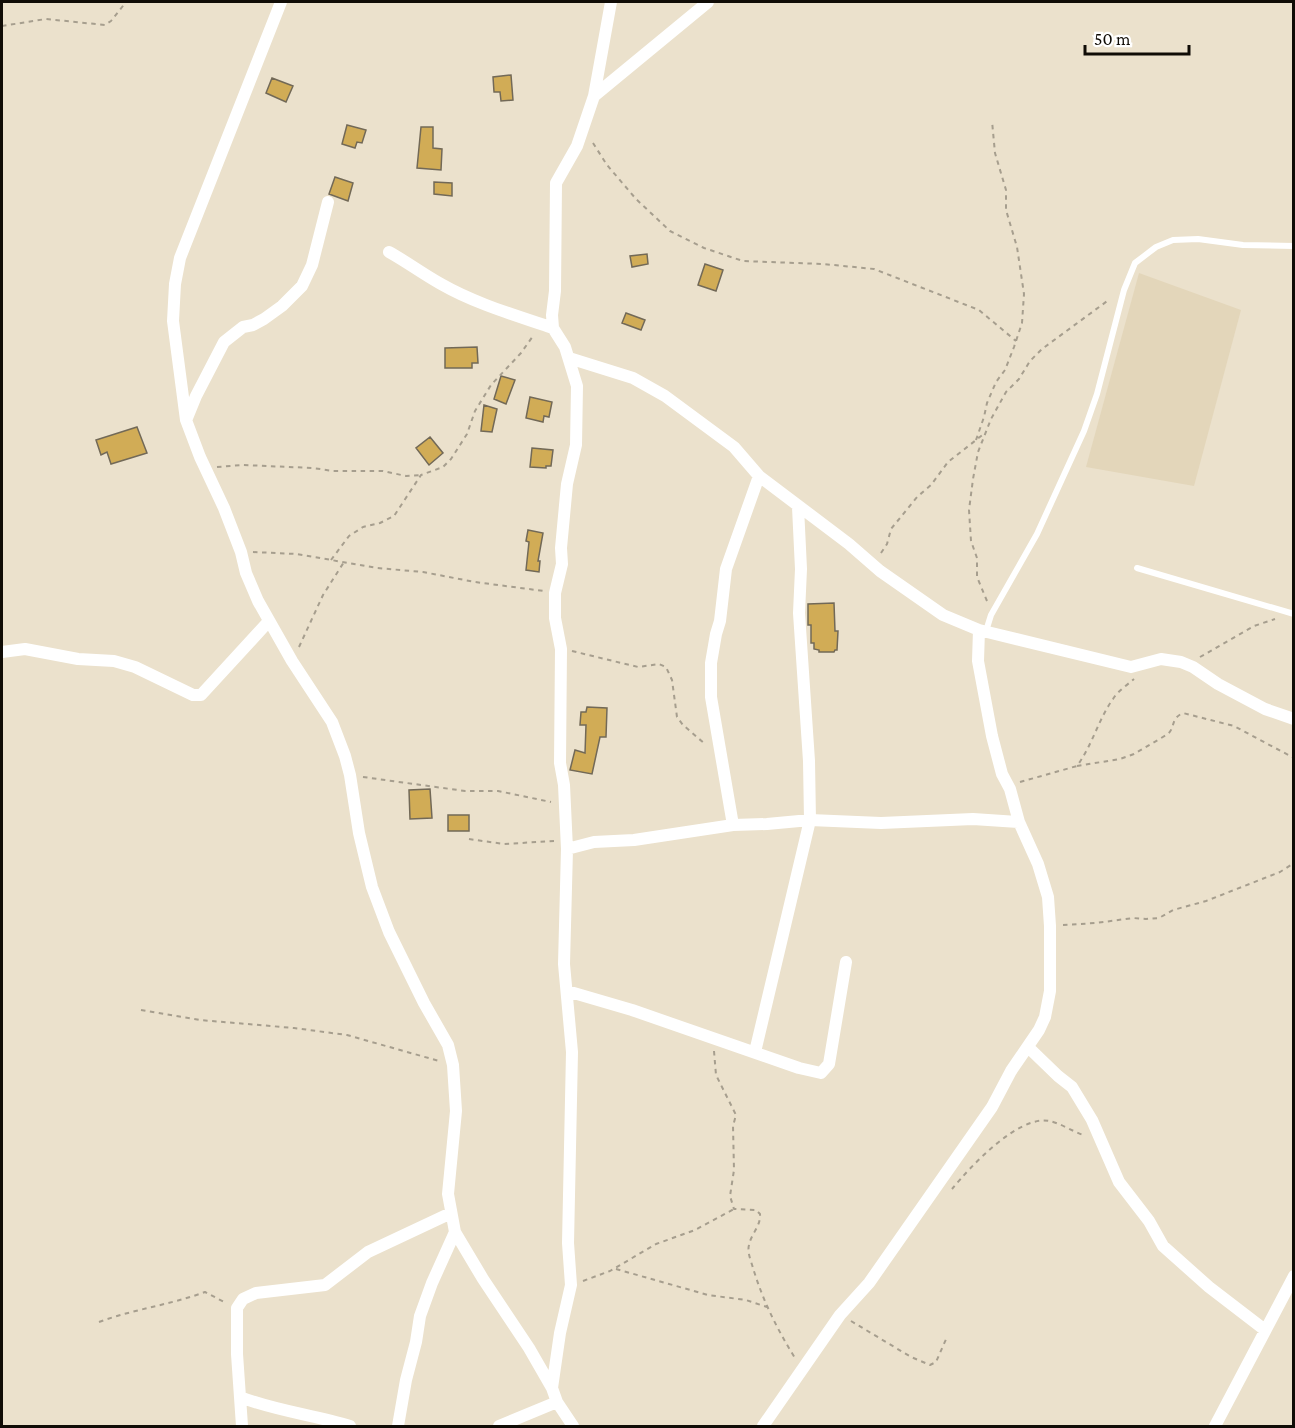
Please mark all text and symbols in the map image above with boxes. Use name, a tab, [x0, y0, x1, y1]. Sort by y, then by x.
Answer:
scale bar	[1085, 18, 1188, 56]
text: 50 m	[1094, 29, 1131, 49]

